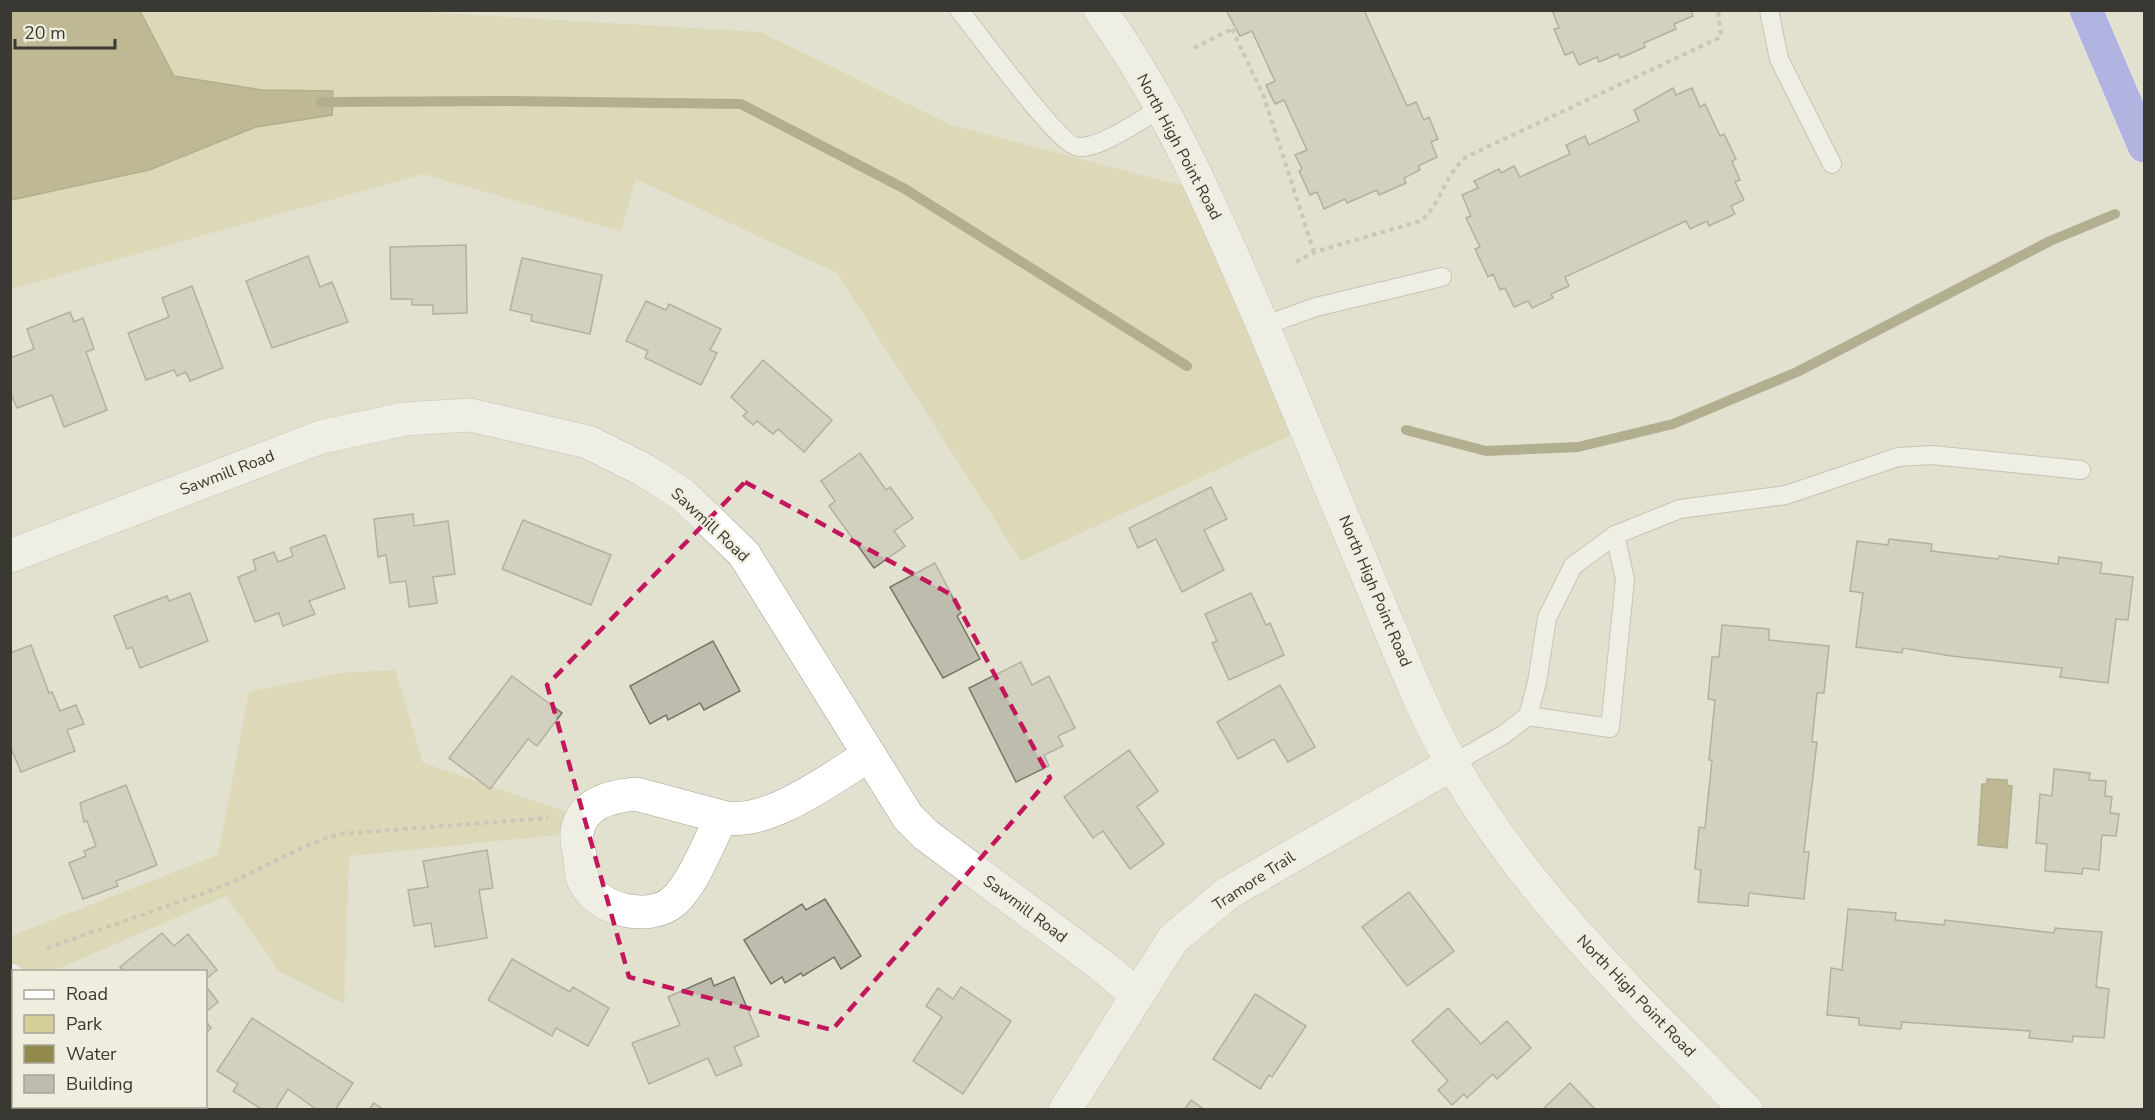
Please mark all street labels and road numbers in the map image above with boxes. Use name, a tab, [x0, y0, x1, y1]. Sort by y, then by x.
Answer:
street label: North High Point Road	[1131, 70, 1227, 224]
street label: Sawmill Road	[176, 445, 278, 501]
street label: Sawmill Road	[666, 483, 754, 567]
street label: North High Point Road	[1333, 512, 1417, 670]
street label: Tramore Trail	[1208, 846, 1300, 916]
street label: Sawmill Road	[978, 870, 1072, 948]
street label: North High Point Road	[1572, 930, 1700, 1062]

